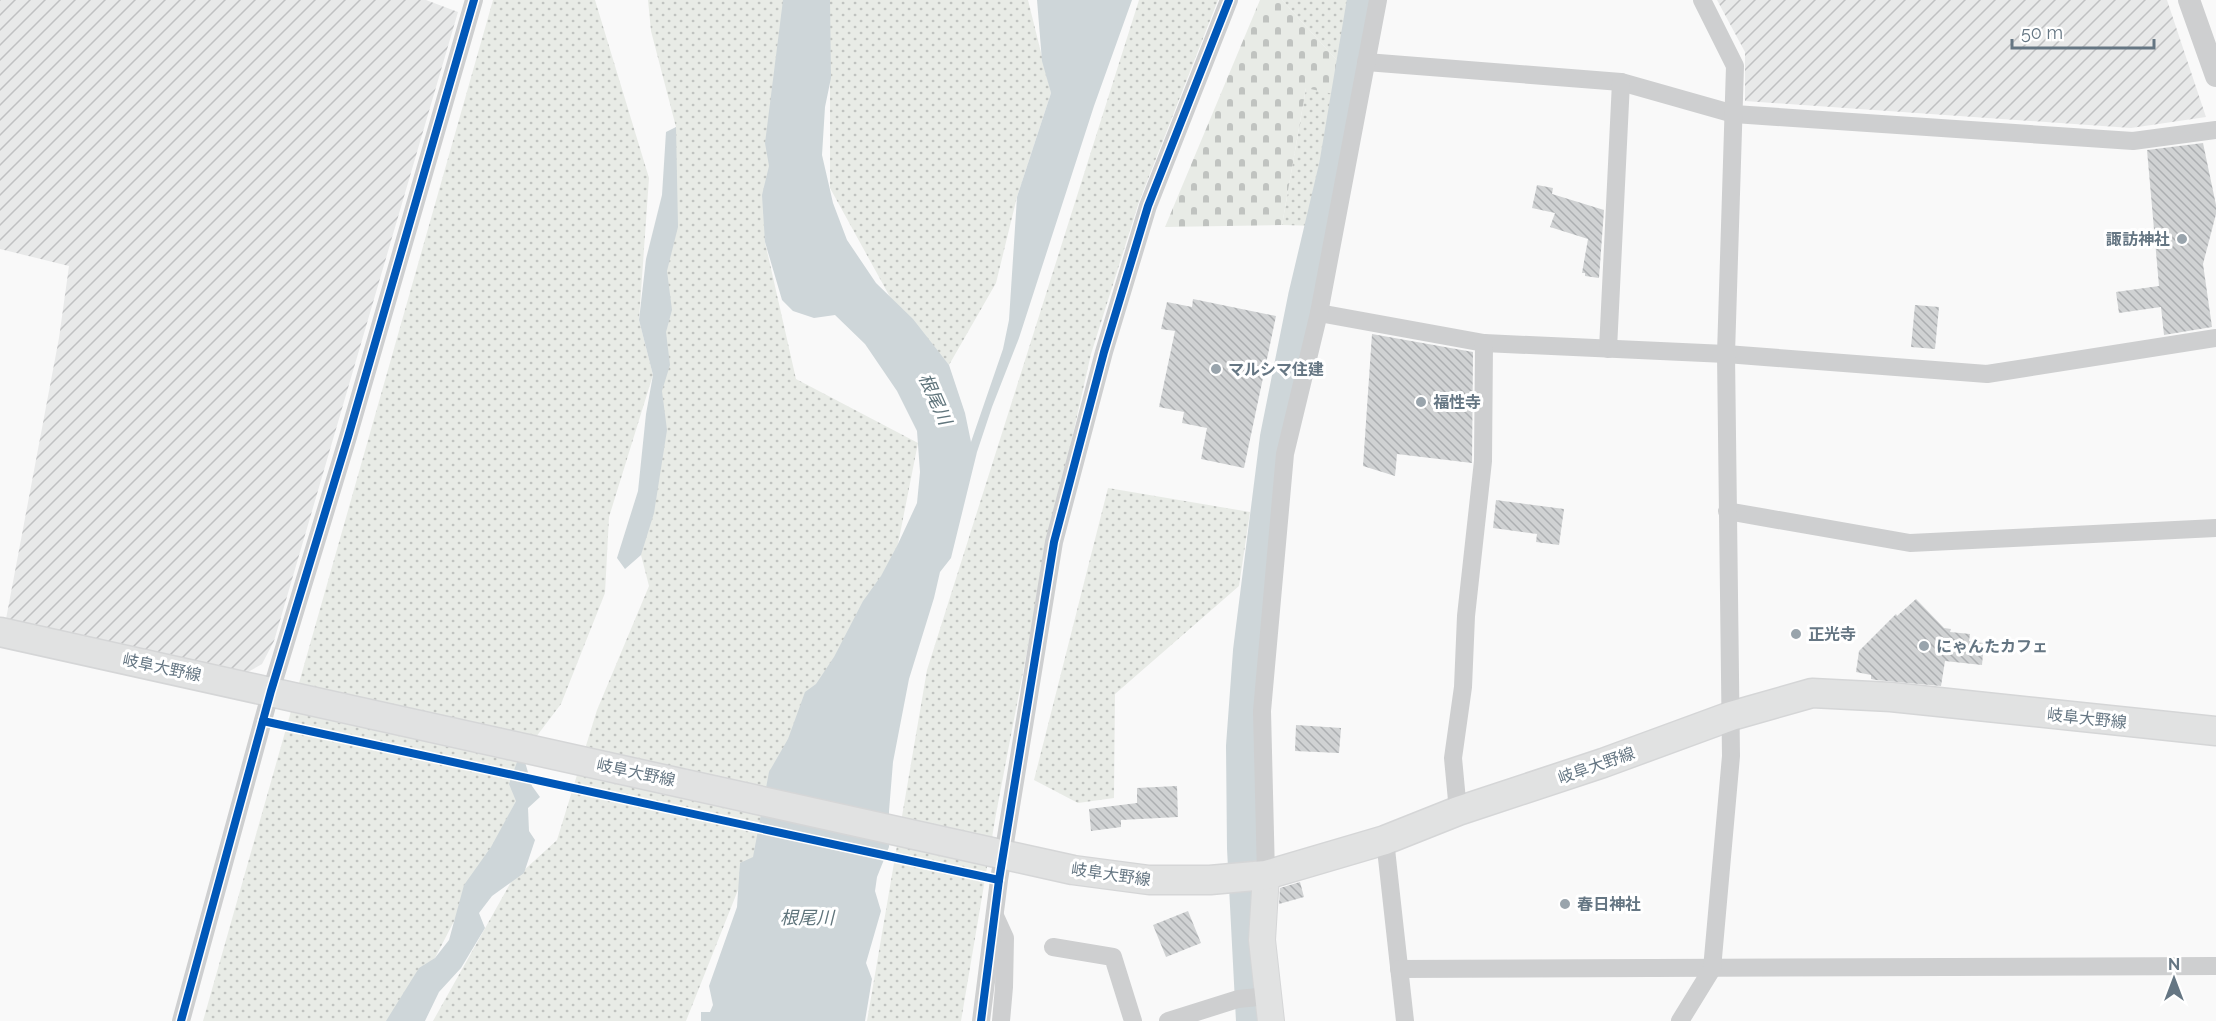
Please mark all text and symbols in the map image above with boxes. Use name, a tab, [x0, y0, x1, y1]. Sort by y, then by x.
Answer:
scale bar	[2012, 12, 2154, 50]
text: 50 m	[2021, 22, 2063, 43]
place label: 諏訪神社	[2106, 230, 2170, 249]
marker: 諏訪神社	[2175, 232, 2189, 246]
place label: マルシマ住建	[1228, 360, 1324, 379]
marker: マルシマ住建	[1209, 362, 1223, 376]
water label: 根尾川	[915, 370, 957, 430]
place label: 福性寺	[1433, 393, 1481, 412]
marker: 福性寺	[1414, 395, 1428, 409]
place label: 正光寺	[1808, 625, 1856, 644]
marker: 正光寺	[1789, 627, 1803, 641]
place label: にゃんたカフェ	[1936, 637, 2048, 656]
marker: にゃんたカフェ	[1917, 639, 1931, 653]
street label: 岐阜大野線	[121, 650, 203, 685]
street label: 岐阜大野線	[2046, 705, 2128, 732]
street label: 岐阜大野線	[1555, 743, 1637, 787]
street label: 岐阜大野線	[595, 755, 677, 790]
street label: 岐阜大野線	[1070, 860, 1152, 889]
place label: 春日神社	[1577, 895, 1641, 914]
marker: 春日神社	[1558, 897, 1572, 911]
water label: 根尾川	[780, 907, 836, 928]
north arrow	[2144, 949, 2204, 1009]
text: N	[2168, 955, 2180, 974]

